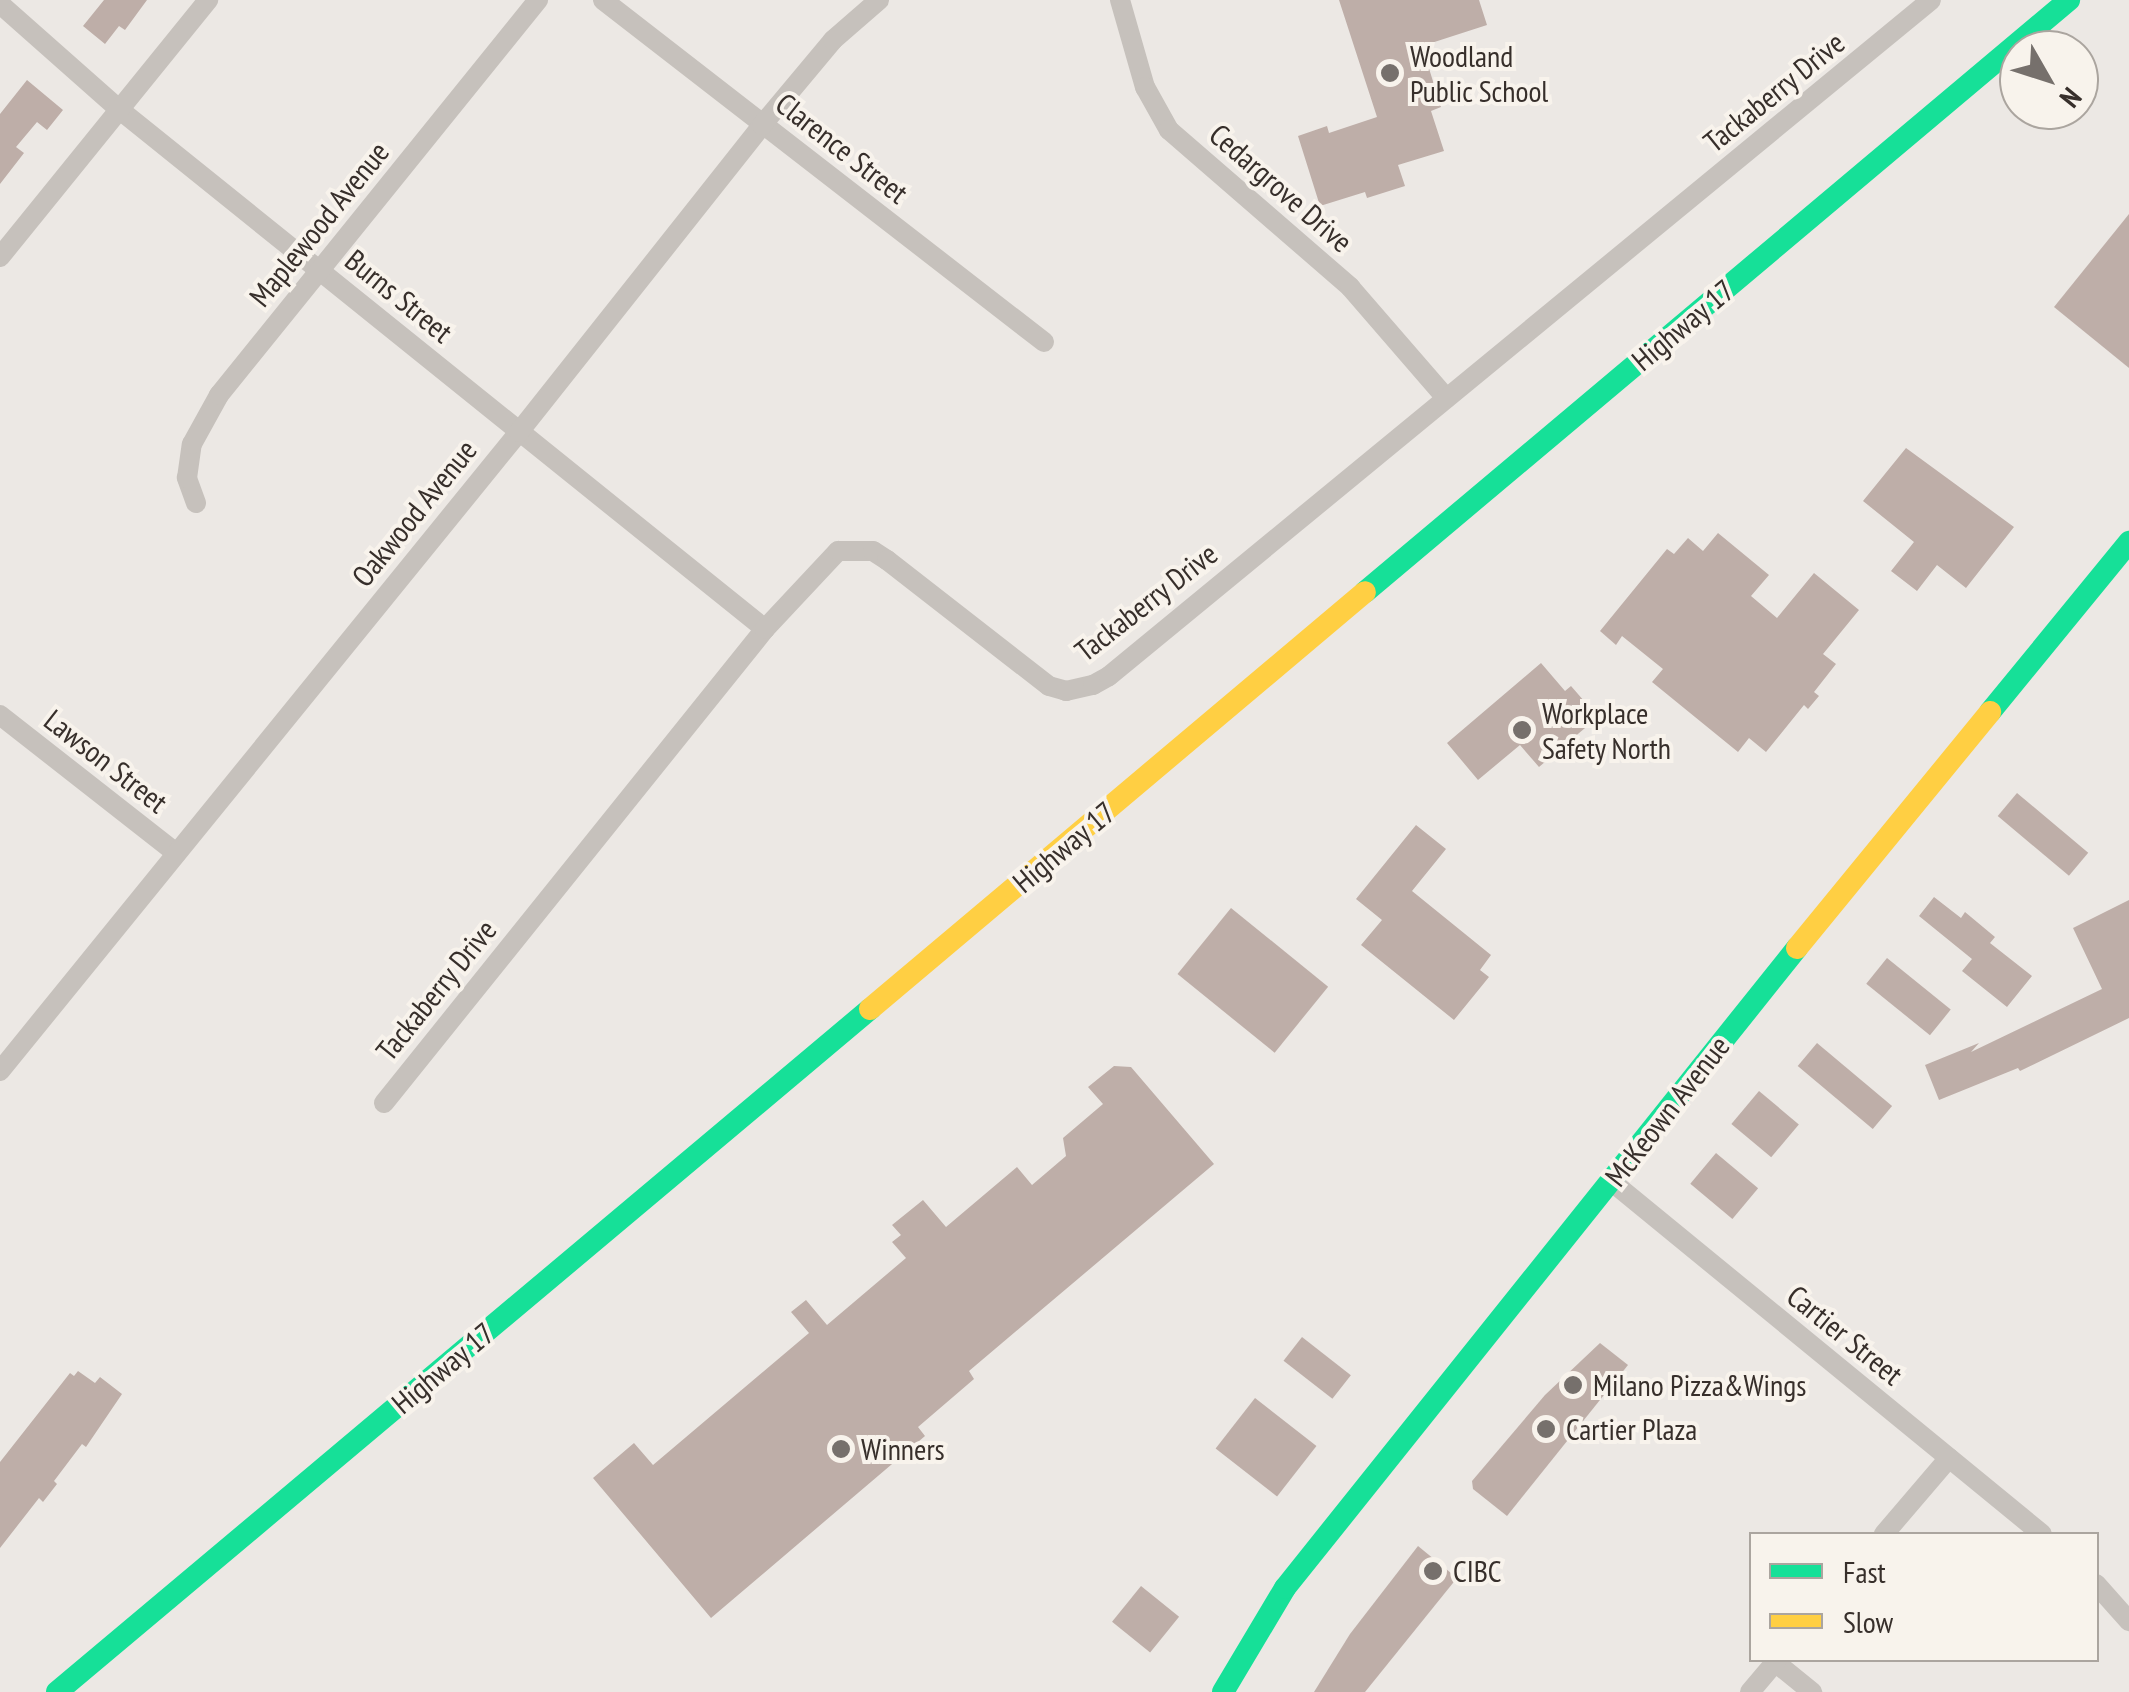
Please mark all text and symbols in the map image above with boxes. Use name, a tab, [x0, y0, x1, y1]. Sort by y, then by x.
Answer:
street label: Tackaberry Drive	[1696, 24, 1852, 160]
north arrow	[1999, 30, 2099, 130]
place label: Woodland Public School	[1410, 38, 1549, 108]
marker: Woodland Public School	[1379, 62, 1401, 84]
text: N	[2052, 80, 2090, 115]
street label: Clarence Street	[769, 85, 915, 211]
street label: Cedargrove Drive	[1202, 116, 1360, 260]
street label: Maplewood Avenue	[241, 134, 397, 314]
street label: Burns Street	[338, 242, 460, 350]
street label: Highway 17	[1624, 272, 1742, 378]
street label: Oakwood Avenue	[344, 432, 484, 594]
street label: Tackaberry Drive	[1067, 535, 1225, 669]
place label: Workplace Safety North	[1542, 695, 1672, 766]
street label: Lawson Street	[37, 702, 175, 820]
marker: Workplace Safety North	[1511, 719, 1533, 741]
street label: Highway 17	[1005, 794, 1123, 900]
street label: Tackaberry Drive	[368, 912, 504, 1068]
street label: McKeown Avenue	[1597, 1028, 1737, 1194]
street label: Cartier Street	[1780, 1278, 1910, 1392]
street label: Highway 17	[384, 1315, 502, 1421]
place label: Milano Pizza&Wings	[1593, 1367, 1806, 1403]
marker: Milano Pizza&Wings	[1562, 1374, 1584, 1396]
place label: Cartier Plaza	[1566, 1411, 1697, 1447]
marker: Cartier Plaza	[1535, 1418, 1557, 1440]
place label: Winners	[861, 1431, 945, 1467]
marker: Winners	[830, 1438, 852, 1460]
legend	[1749, 1532, 2099, 1662]
text: Fast	[1843, 1552, 1886, 1591]
place label: CIBC	[1453, 1553, 1502, 1589]
marker: CIBC	[1422, 1560, 1444, 1582]
text: Slow	[1843, 1602, 1893, 1641]

